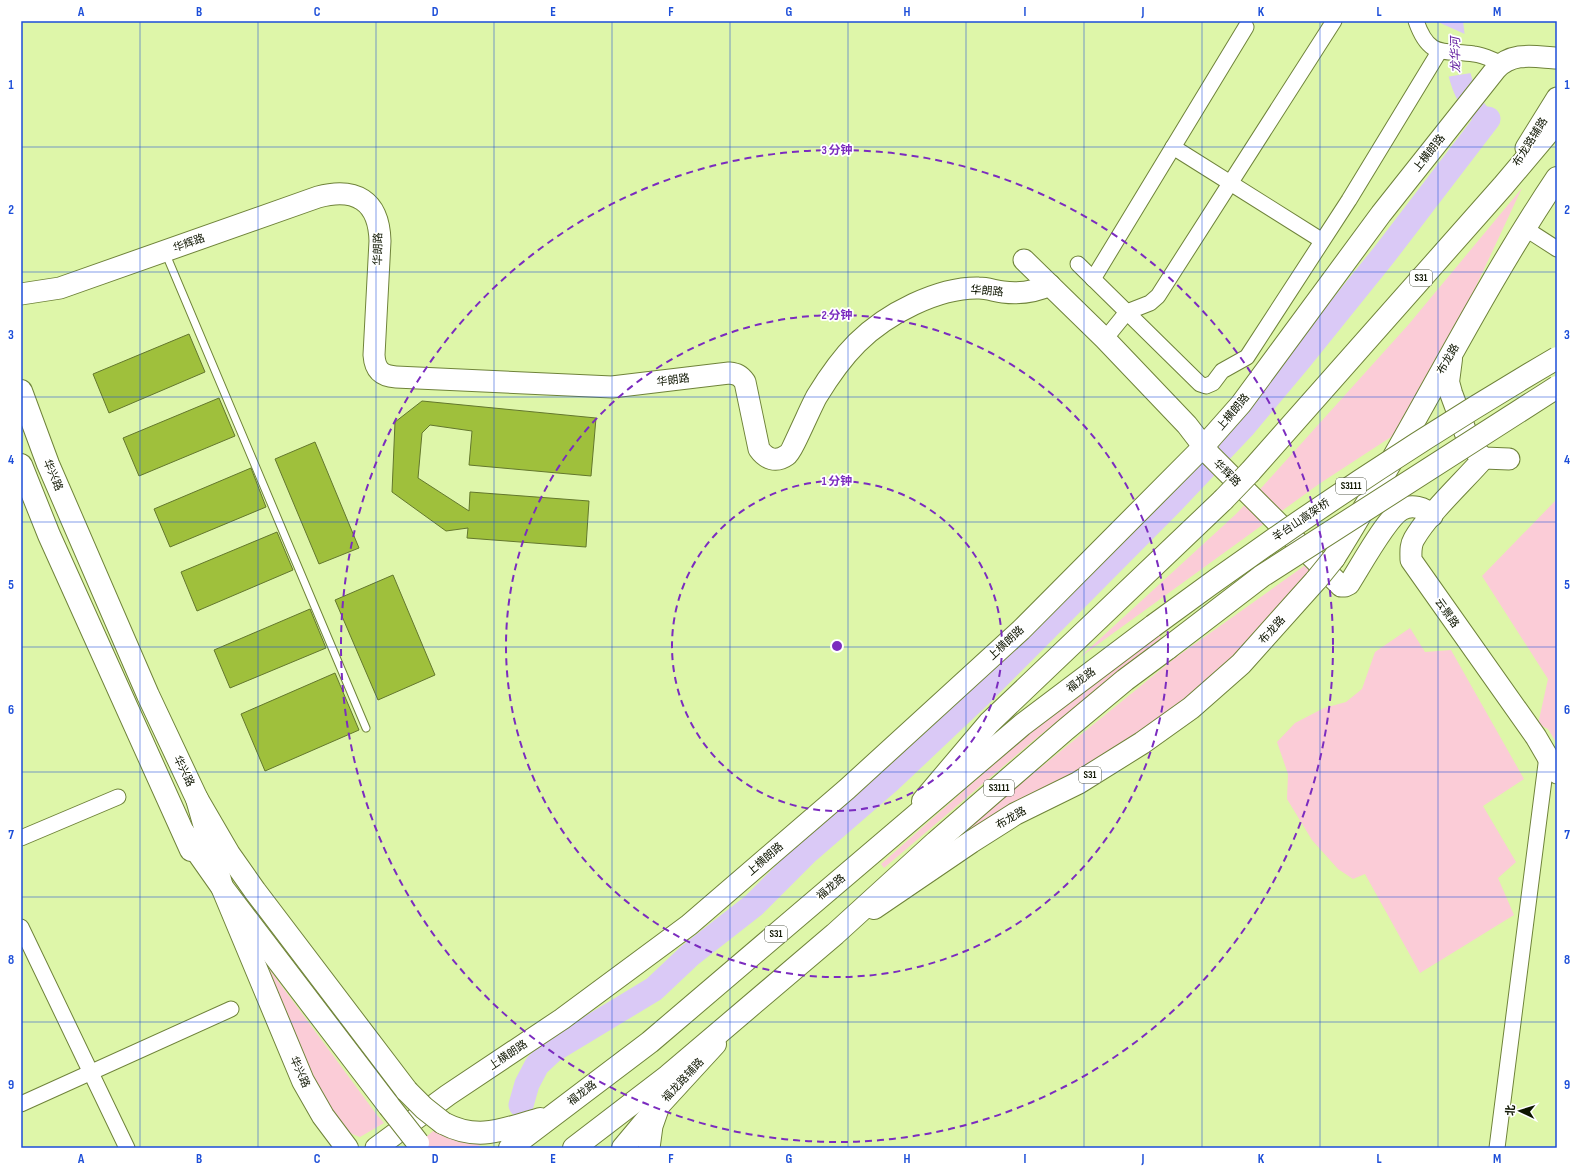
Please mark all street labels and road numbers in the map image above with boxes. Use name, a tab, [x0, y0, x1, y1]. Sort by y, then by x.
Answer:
street label: 布龙路辅路	[1510, 115, 1550, 169]
street label: 上横朗路	[1410, 132, 1448, 174]
street label: 华辉路	[171, 231, 207, 255]
street label: 华朗路	[371, 232, 385, 266]
road number: S31	[1410, 270, 1432, 286]
street label: 华朗路	[970, 283, 1004, 299]
street label: 布龙路	[1434, 341, 1462, 377]
street label: 华朗路	[656, 372, 690, 388]
street label: 上横朗路	[1214, 391, 1252, 433]
street label: 华兴路	[41, 457, 65, 493]
street label: 华辉路	[1211, 457, 1243, 489]
road number: S3111	[1336, 478, 1366, 494]
street label: 羊台山高架桥	[1270, 496, 1332, 544]
street label: 云景路	[1432, 596, 1462, 630]
street label: 布龙路	[1256, 613, 1288, 647]
street label: 上横朗路	[985, 623, 1027, 663]
street label: 福龙路	[1064, 665, 1098, 695]
street label: 华兴路	[171, 753, 197, 789]
road number: S31	[1079, 767, 1101, 783]
road number: S3111	[984, 780, 1014, 796]
street label: 布龙路	[993, 804, 1029, 832]
street label: 上横朗路	[744, 840, 786, 878]
street label: 福龙路	[814, 871, 848, 903]
road number: S31	[765, 926, 787, 942]
street label: 上横朗路	[486, 1037, 530, 1073]
street label: 华兴路	[287, 1054, 313, 1090]
street label: 福龙路辅路	[659, 1055, 707, 1105]
street label: 福龙路	[565, 1078, 599, 1108]

